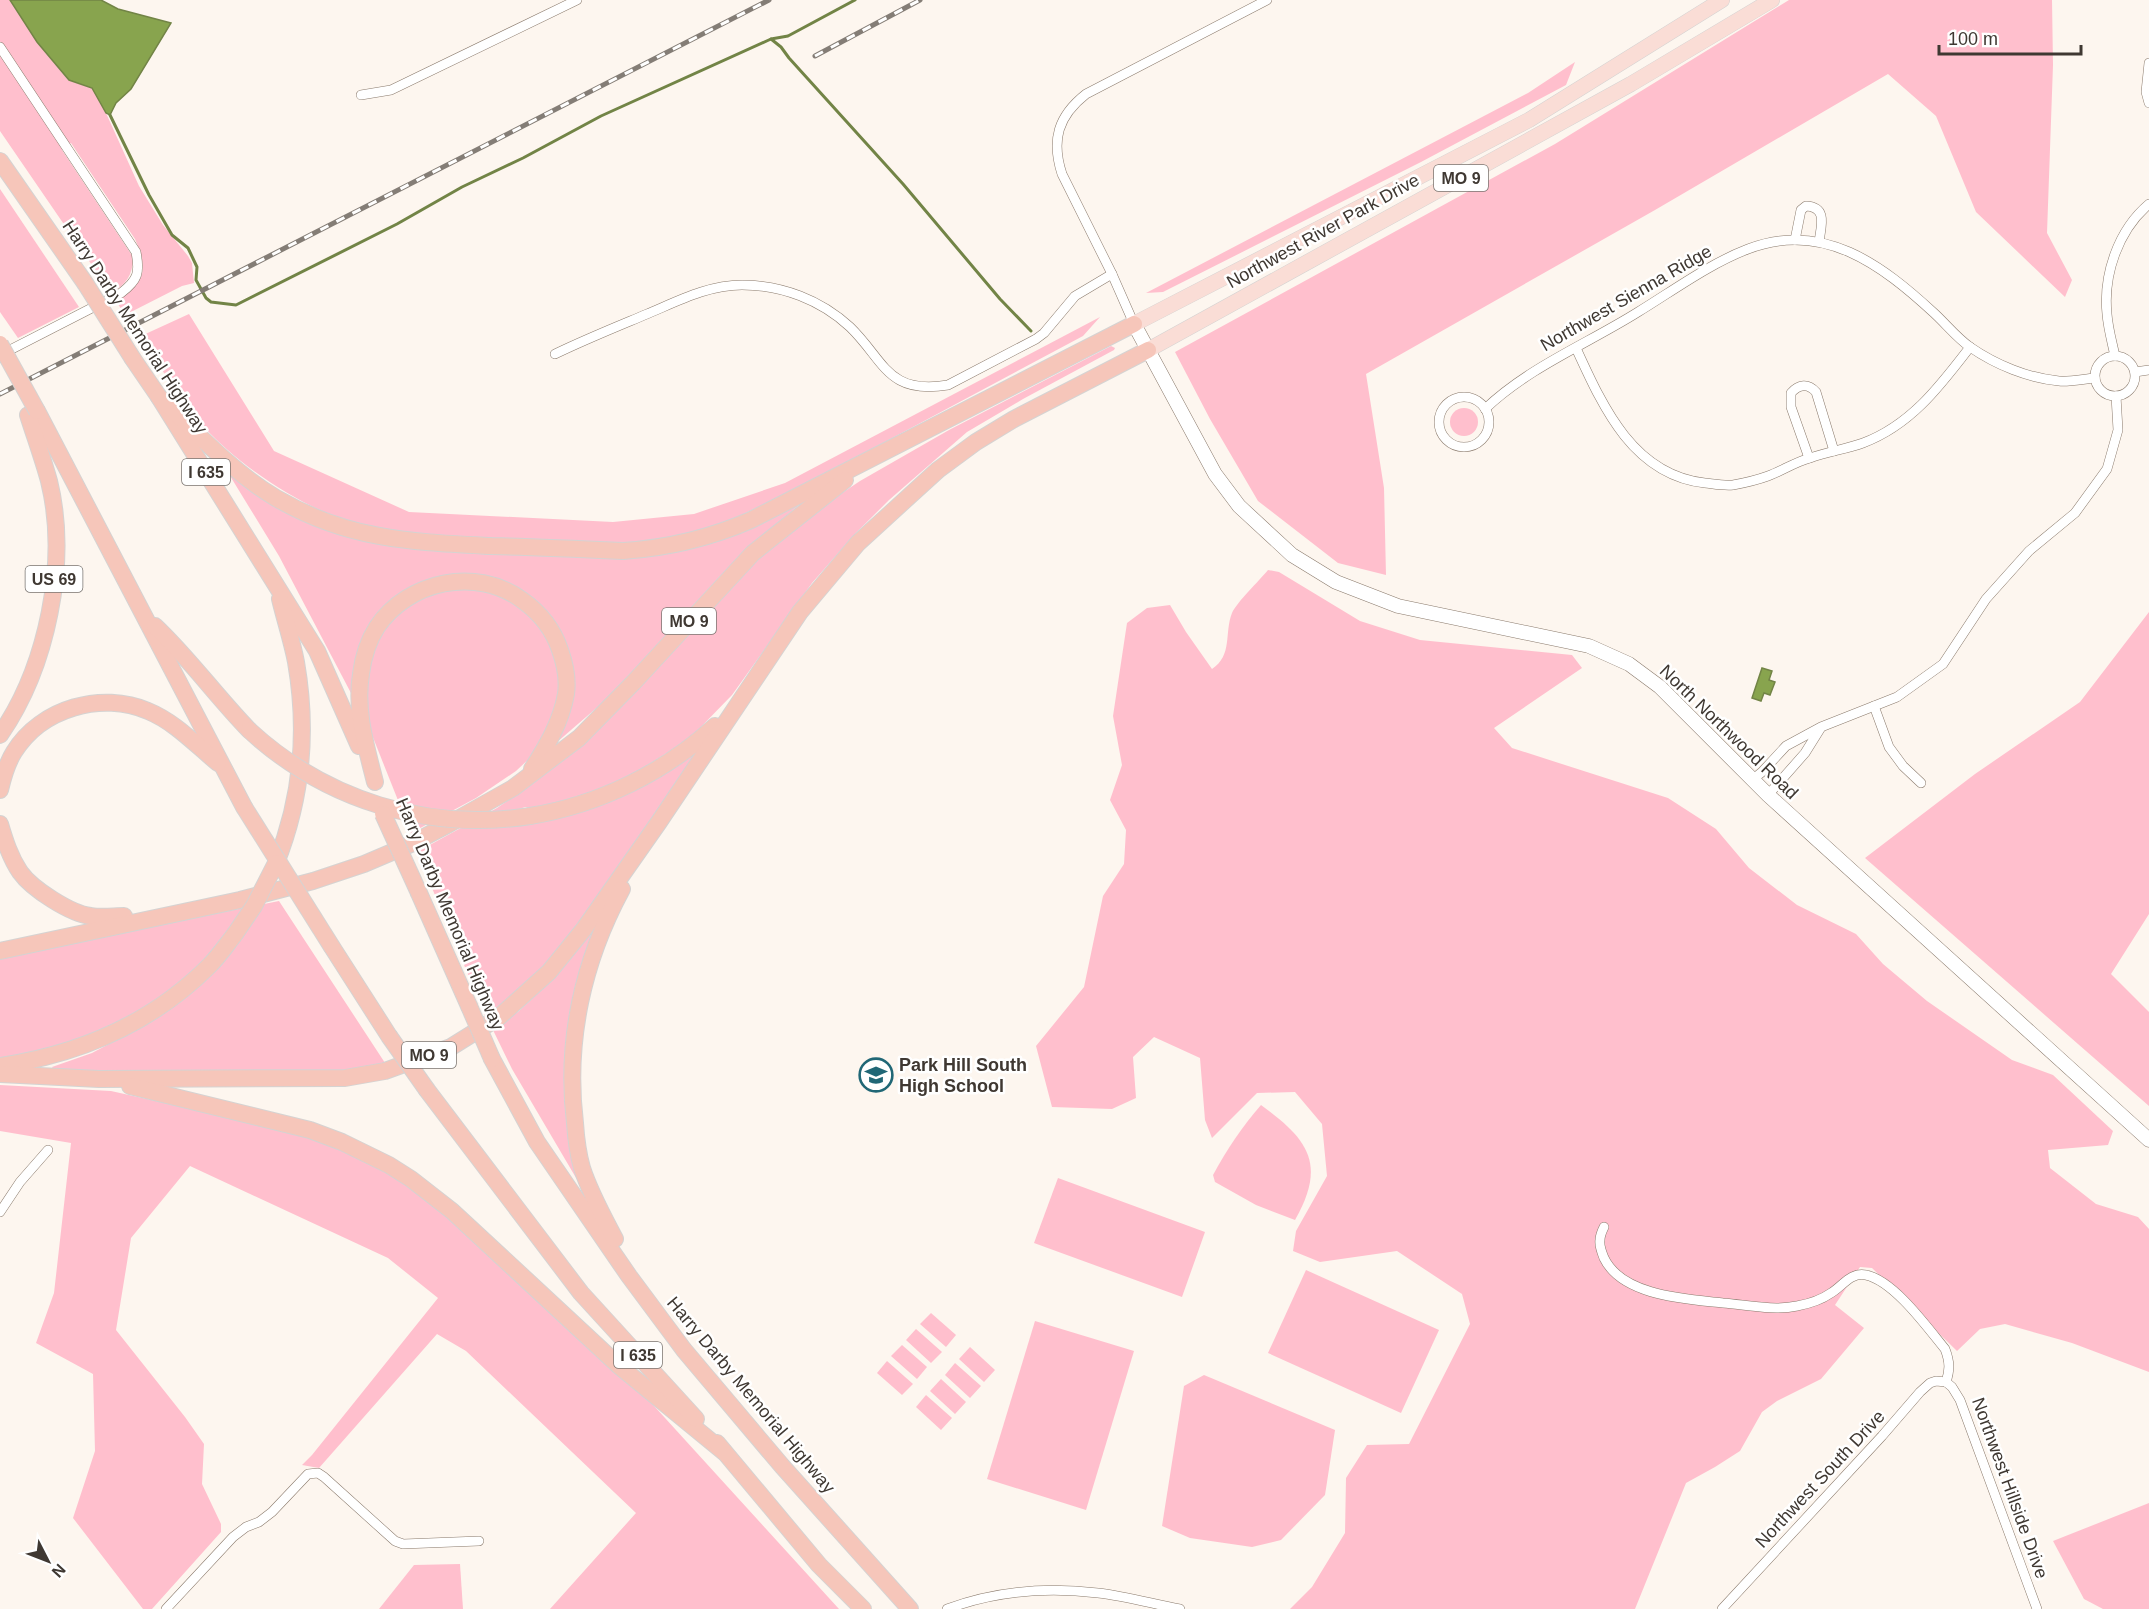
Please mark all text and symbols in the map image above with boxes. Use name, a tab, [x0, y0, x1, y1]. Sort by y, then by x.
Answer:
scale bar	[1939, 18, 2082, 56]
text: 100 m	[1948, 29, 1998, 49]
road number: MO 9	[1434, 165, 1488, 191]
street label: Northwest River Park Drive	[1223, 170, 1423, 292]
street label: Harry Darby Memorial Highway	[59, 217, 211, 437]
street label: Northwest Sienna Ridge	[1537, 241, 1715, 355]
road number: I 635	[182, 459, 230, 485]
road number: US 69	[26, 566, 82, 592]
road number: MO 9	[662, 608, 716, 634]
street label: North Northwood Road	[1656, 661, 1802, 803]
street label: Harry Darby Memorial Highway	[392, 795, 508, 1033]
road number: MO 9	[402, 1042, 456, 1068]
place label: Park Hill South High School	[899, 1055, 1027, 1096]
school or university icon: Park Hill South High School	[858, 1057, 894, 1093]
street label: Harry Darby Memorial Highway	[663, 1293, 839, 1497]
road number: I 635	[614, 1342, 662, 1368]
street label: Northwest Hillside Drive	[1968, 1395, 2052, 1581]
street label: Northwest South Drive	[1751, 1406, 1889, 1552]
north arrow	[18, 1531, 78, 1591]
text: N	[49, 1561, 69, 1581]

